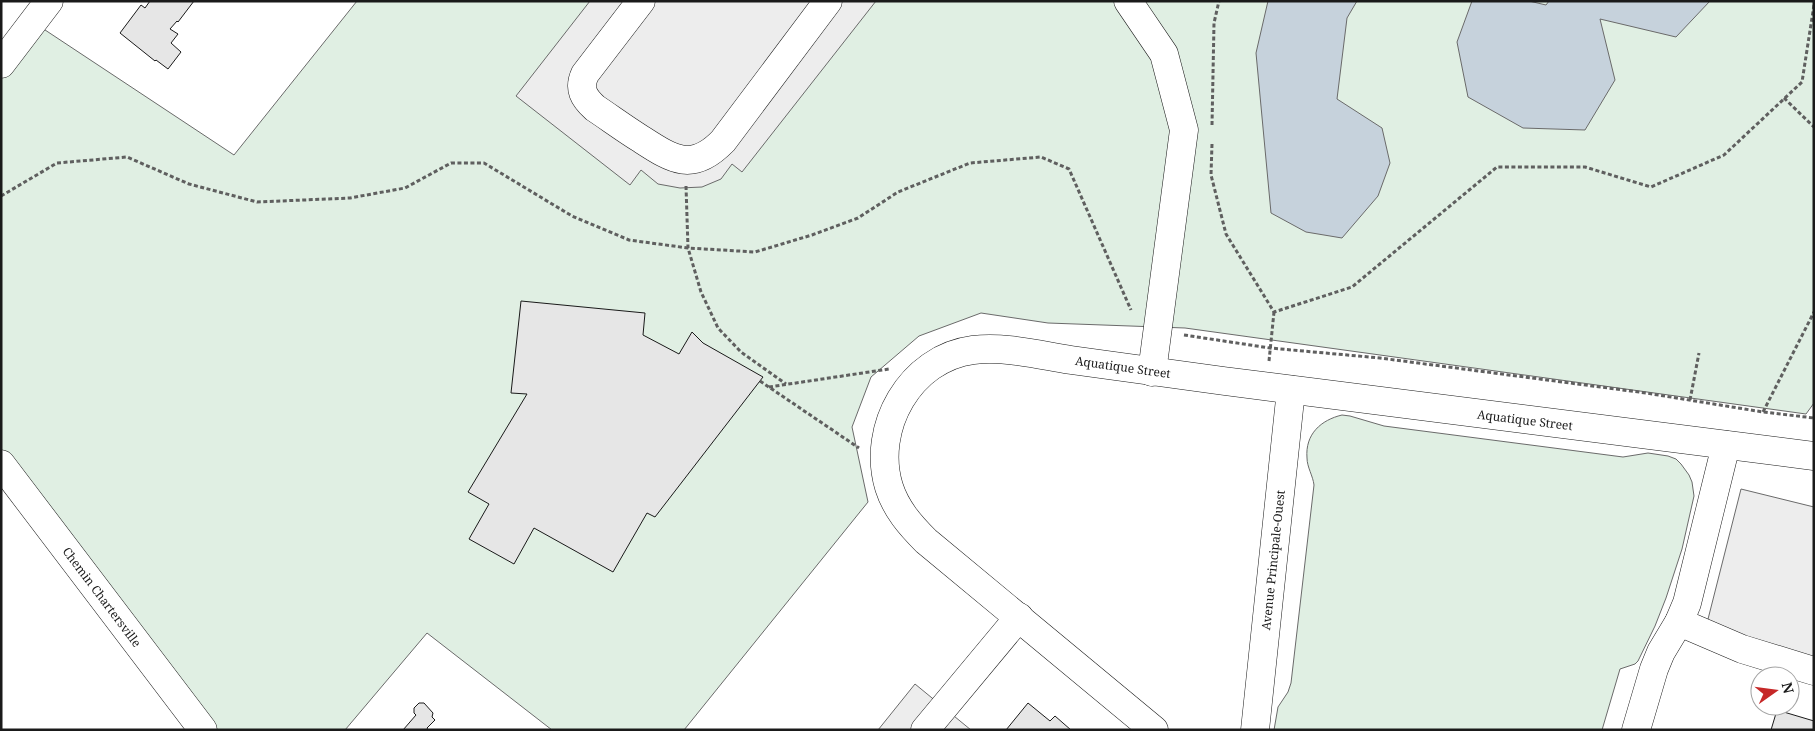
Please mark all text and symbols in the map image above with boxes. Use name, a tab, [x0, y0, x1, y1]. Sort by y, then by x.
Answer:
street label: Aquatique Street	[1074, 352, 1172, 382]
street label: Aquatique Street	[1476, 406, 1574, 434]
street label: Avenue Principale-Ouest	[1257, 489, 1289, 631]
street label: Chemin Chartersville	[59, 543, 145, 651]
north arrow	[1750, 666, 1800, 716]
text: N	[1778, 680, 1799, 695]

